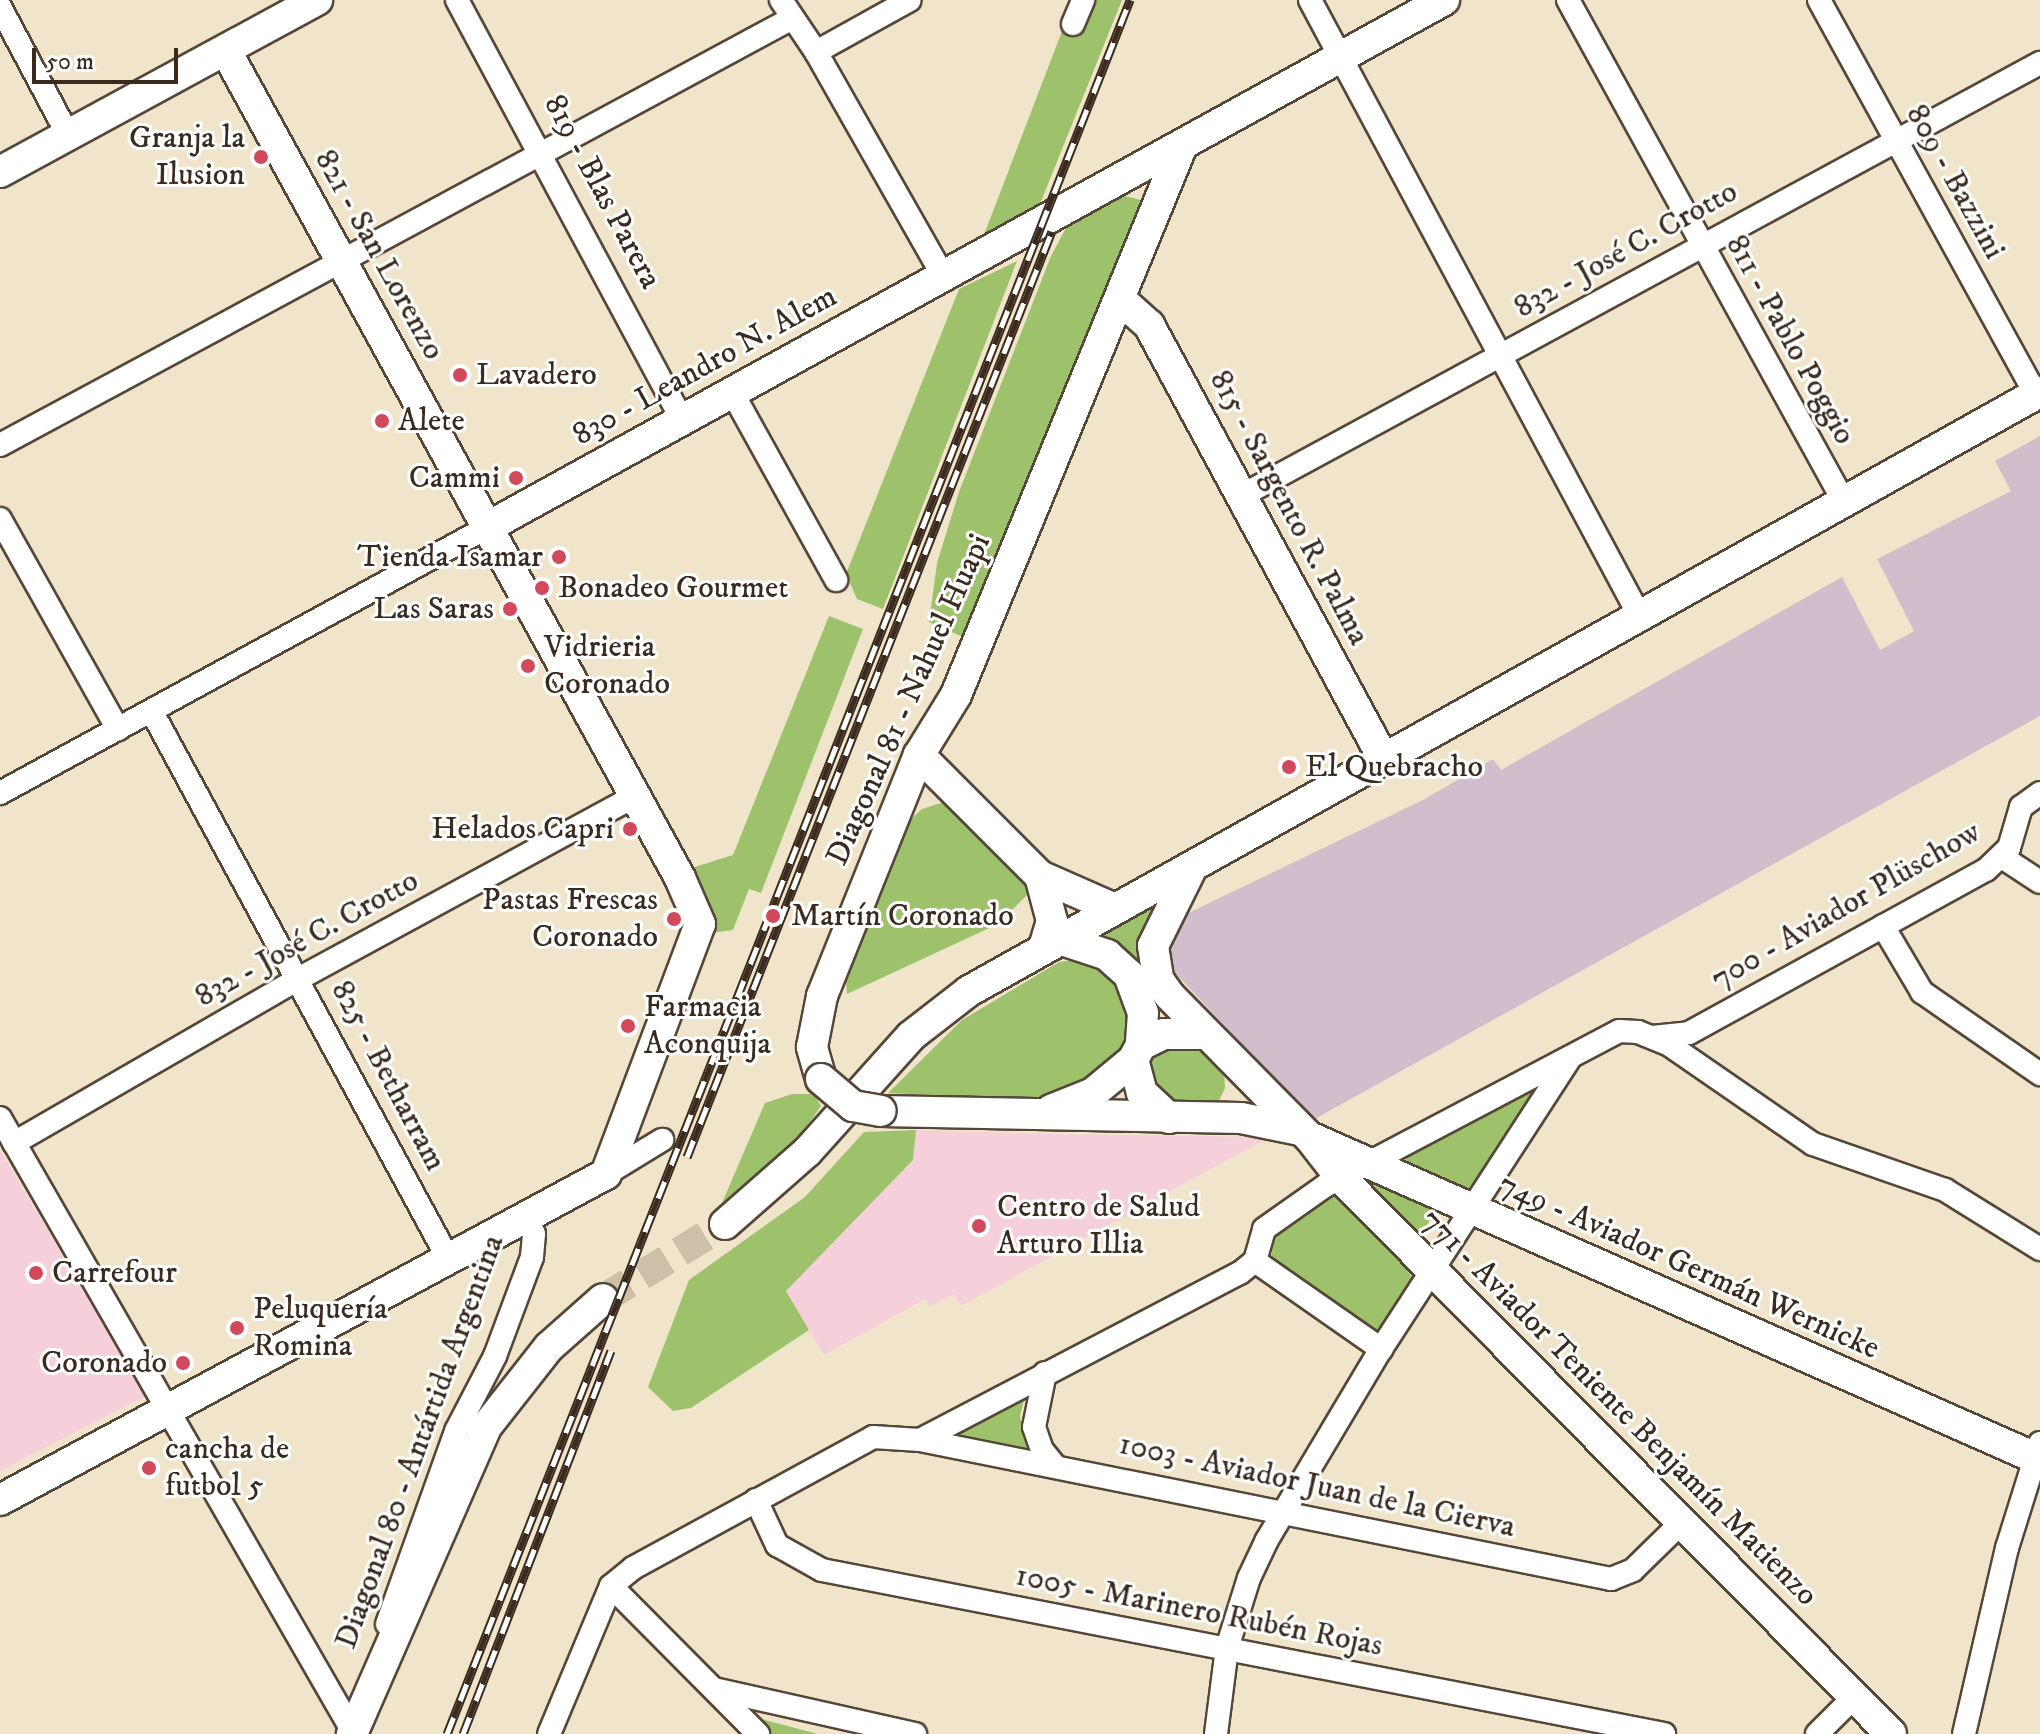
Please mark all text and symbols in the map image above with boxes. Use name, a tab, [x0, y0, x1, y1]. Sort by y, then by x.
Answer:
scale bar	[36, 32, 182, 82]
text: 50 m	[46, 47, 94, 77]
street label: 819 - Blas Parera	[535, 89, 669, 295]
street label: 809 - Bazzini	[1897, 98, 2013, 266]
place label: Granja la Ilusion	[129, 120, 245, 195]
street label: 821 - San Lorenzo	[305, 143, 453, 367]
marker: Granja la Ilusion	[252, 148, 270, 166]
street label: 832 - José C. Crotto	[1508, 173, 1744, 327]
street label: 811 - Pablo Poggio	[1717, 229, 1863, 451]
street label: 830 - Leandro N. Alem	[566, 277, 844, 455]
place label: Lavadero	[476, 356, 597, 394]
street label: 815 - Sargento R. Palma	[1200, 364, 1378, 652]
marker: Lavadero	[451, 366, 469, 384]
place label: Alete	[398, 402, 465, 440]
marker: Alete	[373, 412, 391, 430]
place label: Cammi	[409, 459, 500, 497]
marker: Cammi	[507, 469, 525, 487]
street label: Diagonal 81 - Nahuel Huapi	[819, 528, 999, 872]
place label: Tienda Isamar	[357, 538, 543, 576]
marker: Tienda Isamar	[550, 548, 568, 566]
place label: Bonadeo Gourmet	[558, 569, 788, 607]
marker: Bonadeo Gourmet	[533, 579, 551, 597]
place label: Las Saras	[373, 590, 494, 628]
marker: Las Saras	[501, 600, 519, 618]
place label: Vidrieria Coronado	[544, 629, 670, 704]
marker: Vidrieria Coronado	[519, 657, 537, 675]
place label: El Quebracho	[1305, 748, 1483, 786]
marker: El Quebracho	[1280, 758, 1298, 776]
place label: Helados Capri	[431, 810, 614, 848]
street label: 700 - Aviador Plüschow	[1705, 813, 1987, 999]
marker: Helados Capri	[621, 820, 639, 838]
street label: 832 - José C. Crotto	[189, 862, 425, 1016]
place label: Pastas Frescas Coronado	[482, 882, 658, 957]
place label: Martín Coronado	[791, 897, 1014, 935]
marker: Martín Coronado	[762, 905, 784, 927]
marker: Pastas Frescas Coronado	[665, 910, 683, 928]
street label: 825 - Betharram	[322, 974, 454, 1178]
place label: Farmacia Aconquija	[644, 989, 771, 1064]
marker: Farmacia Aconquija	[619, 1017, 637, 1035]
street label: 749 - Aviador Germán Wernicke	[1493, 1166, 1885, 1368]
place label: Centro de Salud Arturo Illia	[997, 1189, 1200, 1264]
street label: 771 - Aviador Teniente Benjamín Matienzo	[1413, 1202, 1825, 1614]
marker: Centro de Salud Arturo Illia	[968, 1215, 990, 1237]
street label: Diagonal 80 - Antártida Argentina	[327, 1230, 513, 1654]
place label: Carrefour	[52, 1254, 177, 1292]
marker: Carrefour	[27, 1264, 45, 1282]
place label: Peluquería Romina	[253, 1291, 388, 1366]
marker: Peluquería Romina	[228, 1319, 246, 1337]
place label: Coronado	[41, 1344, 167, 1382]
marker: Coronado	[174, 1354, 192, 1372]
street label: 1003 - Aviador Juan de la Cierva	[1115, 1425, 1519, 1547]
place label: cancha de futbol 5	[165, 1431, 289, 1506]
marker: cancha de futbol 5	[140, 1459, 158, 1477]
street label: 1005 - Marinero Rubén Rojas	[1012, 1557, 1386, 1665]

